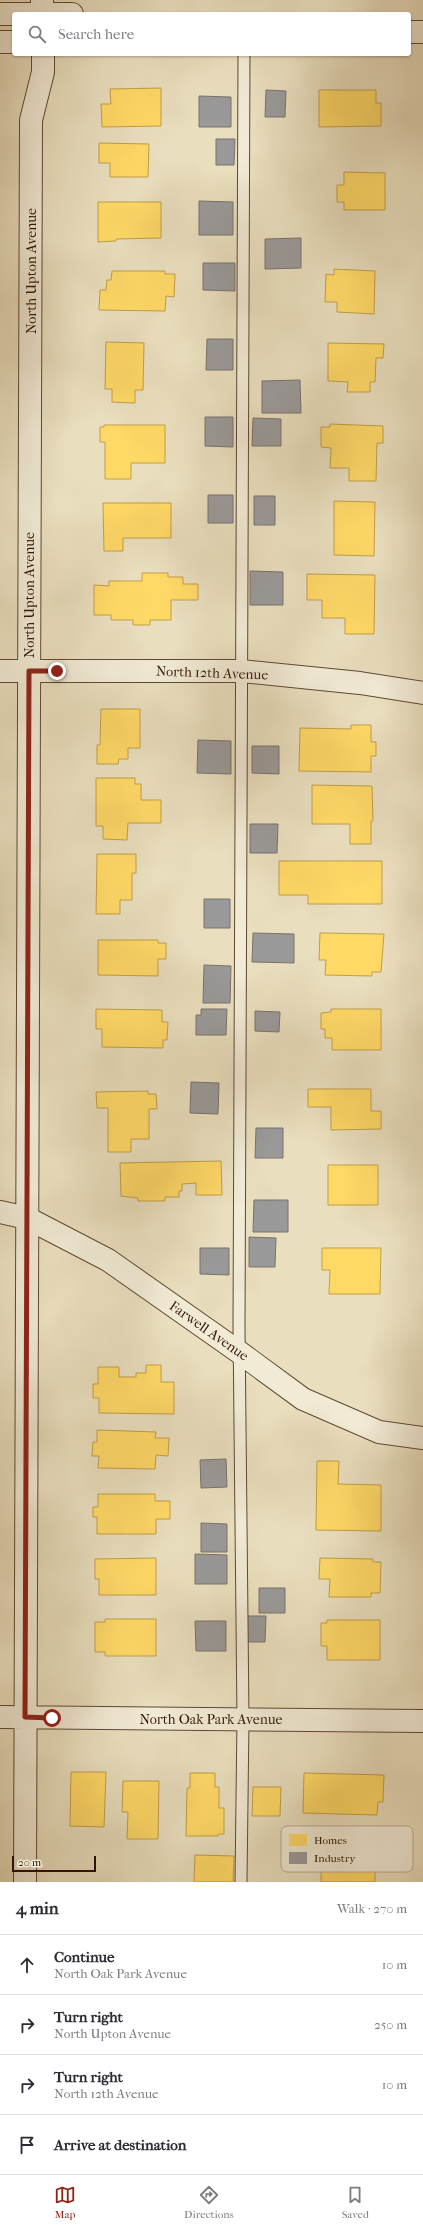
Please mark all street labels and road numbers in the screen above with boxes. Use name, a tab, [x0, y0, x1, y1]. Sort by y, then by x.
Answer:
street label: North Upton Avenue	[23, 208, 40, 334]
street label: North Upton Avenue	[21, 532, 38, 658]
street label: North 12th Avenue	[155, 663, 269, 683]
street label: Farwell Avenue	[166, 1297, 252, 1365]
street label: North Oak Park Avenue	[139, 1711, 283, 1728]

